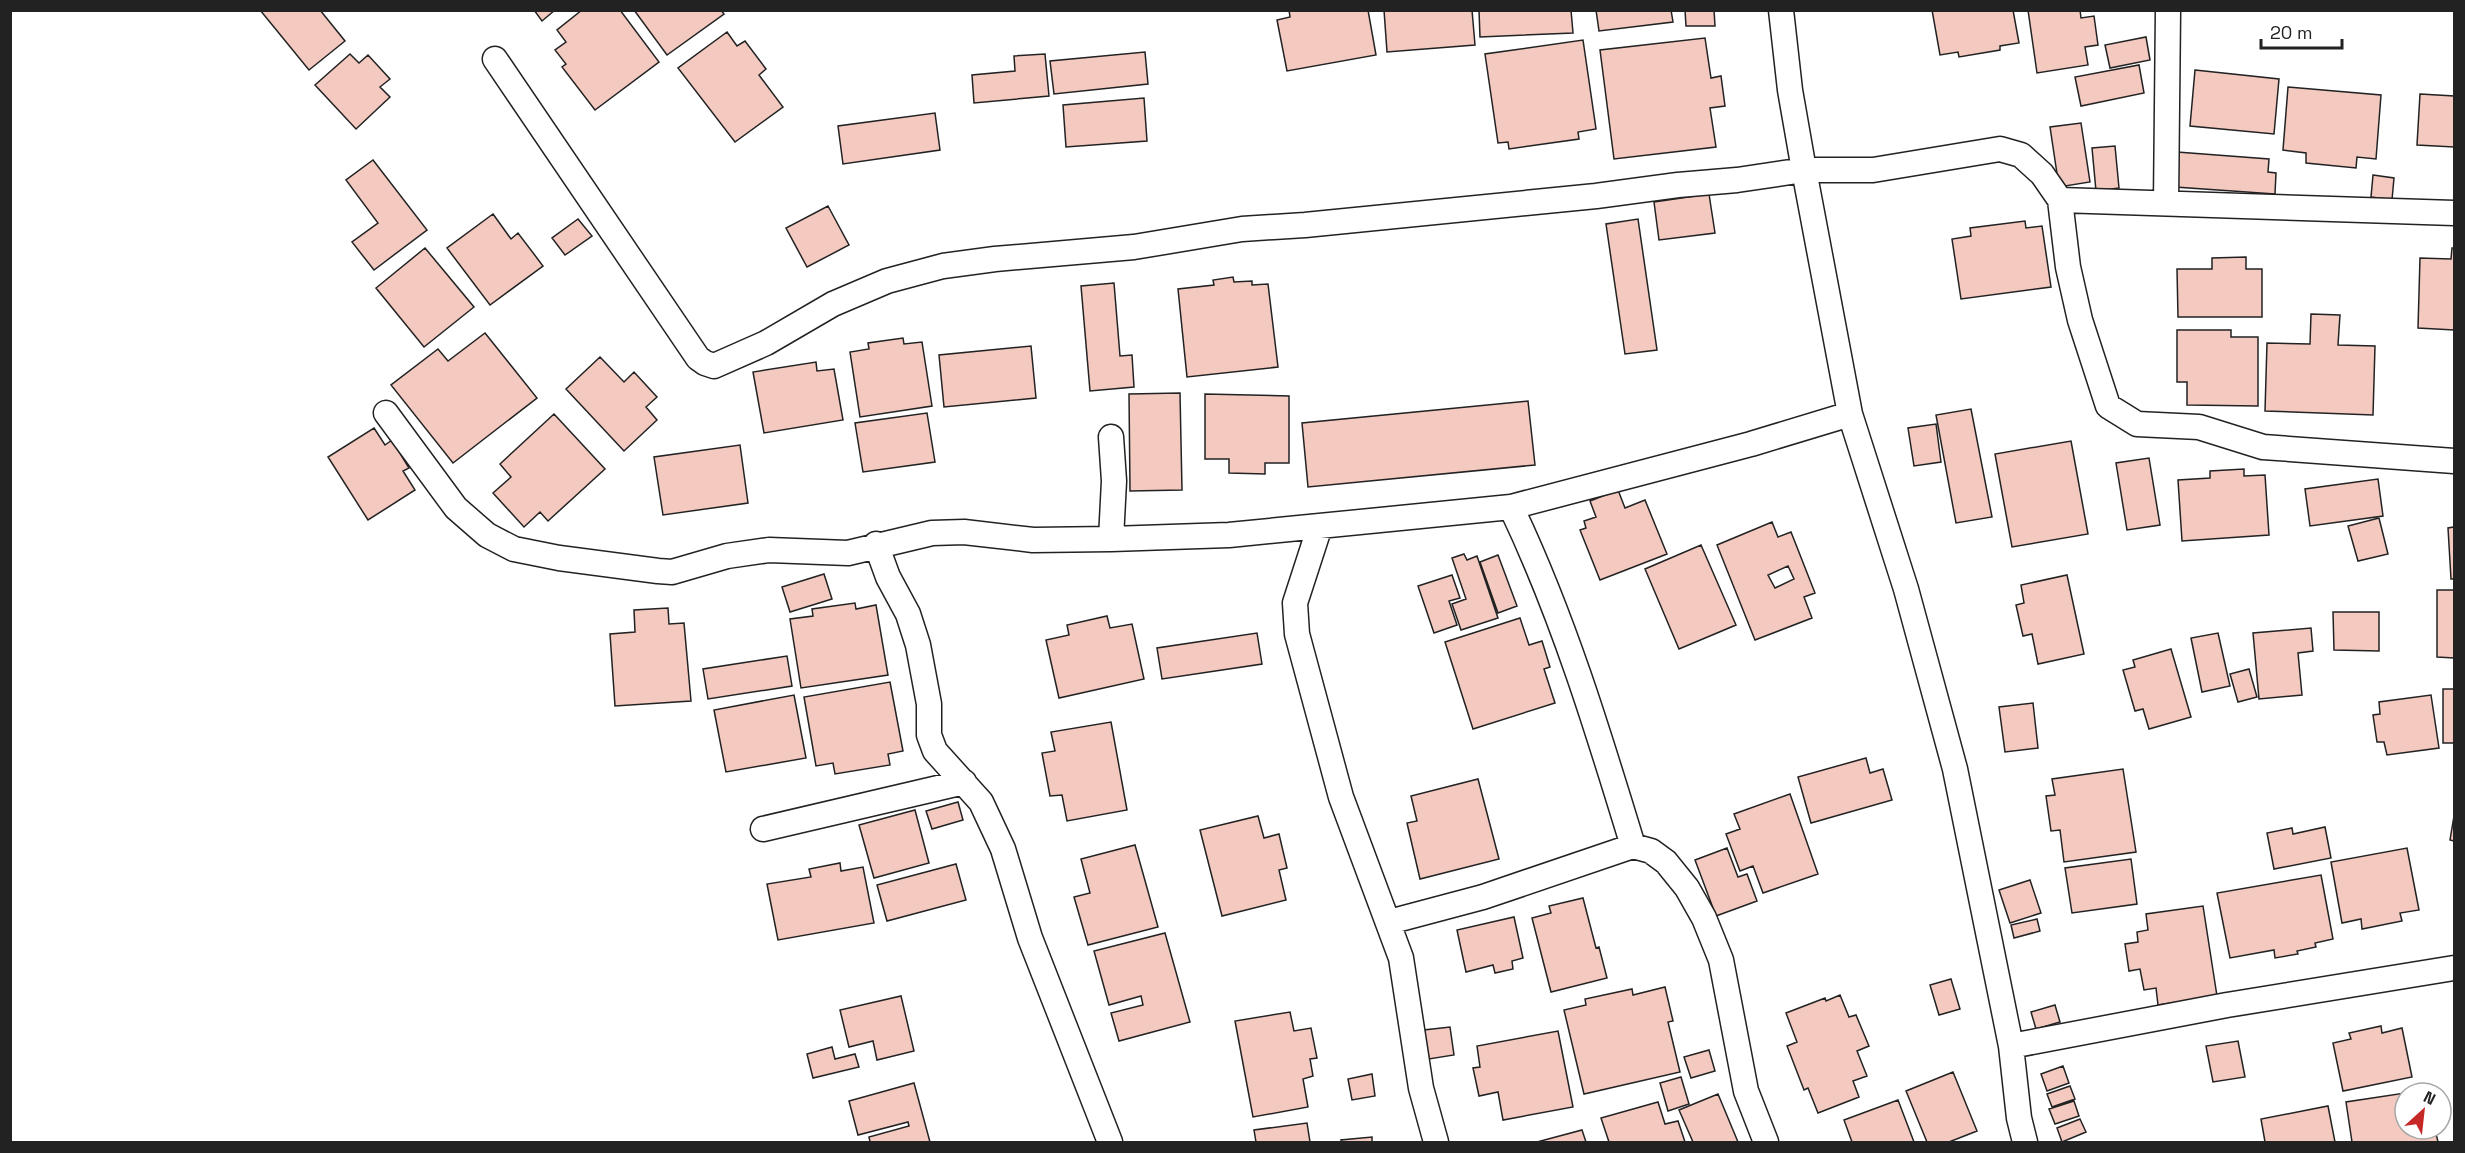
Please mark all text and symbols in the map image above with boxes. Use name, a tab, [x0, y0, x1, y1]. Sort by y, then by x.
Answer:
scale bar	[2261, 12, 2342, 50]
text: 20 m	[2270, 21, 2313, 44]
north arrow	[2393, 1081, 2453, 1141]
text: N	[2420, 1086, 2439, 1110]

